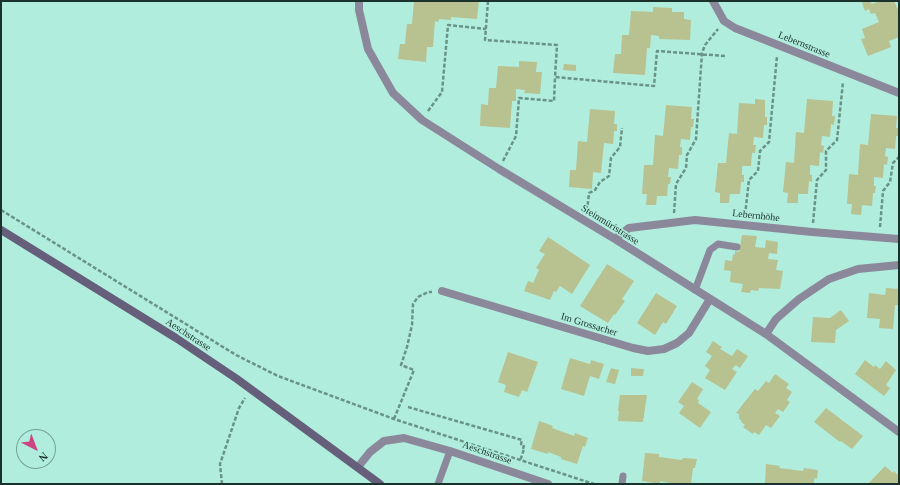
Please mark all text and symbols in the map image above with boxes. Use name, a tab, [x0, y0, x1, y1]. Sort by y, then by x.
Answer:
street label: Lebernstrasse	[776, 29, 832, 61]
street label: Steinmüristrasse	[579, 202, 641, 248]
street label: Lebernhöhe	[732, 208, 780, 224]
street label: Im Grossacher	[559, 311, 619, 339]
street label: Aeschstrasse	[163, 316, 213, 354]
north arrow	[16, 429, 56, 469]
street label: Aeschstrasse	[461, 439, 513, 467]
text: N	[36, 450, 50, 464]

